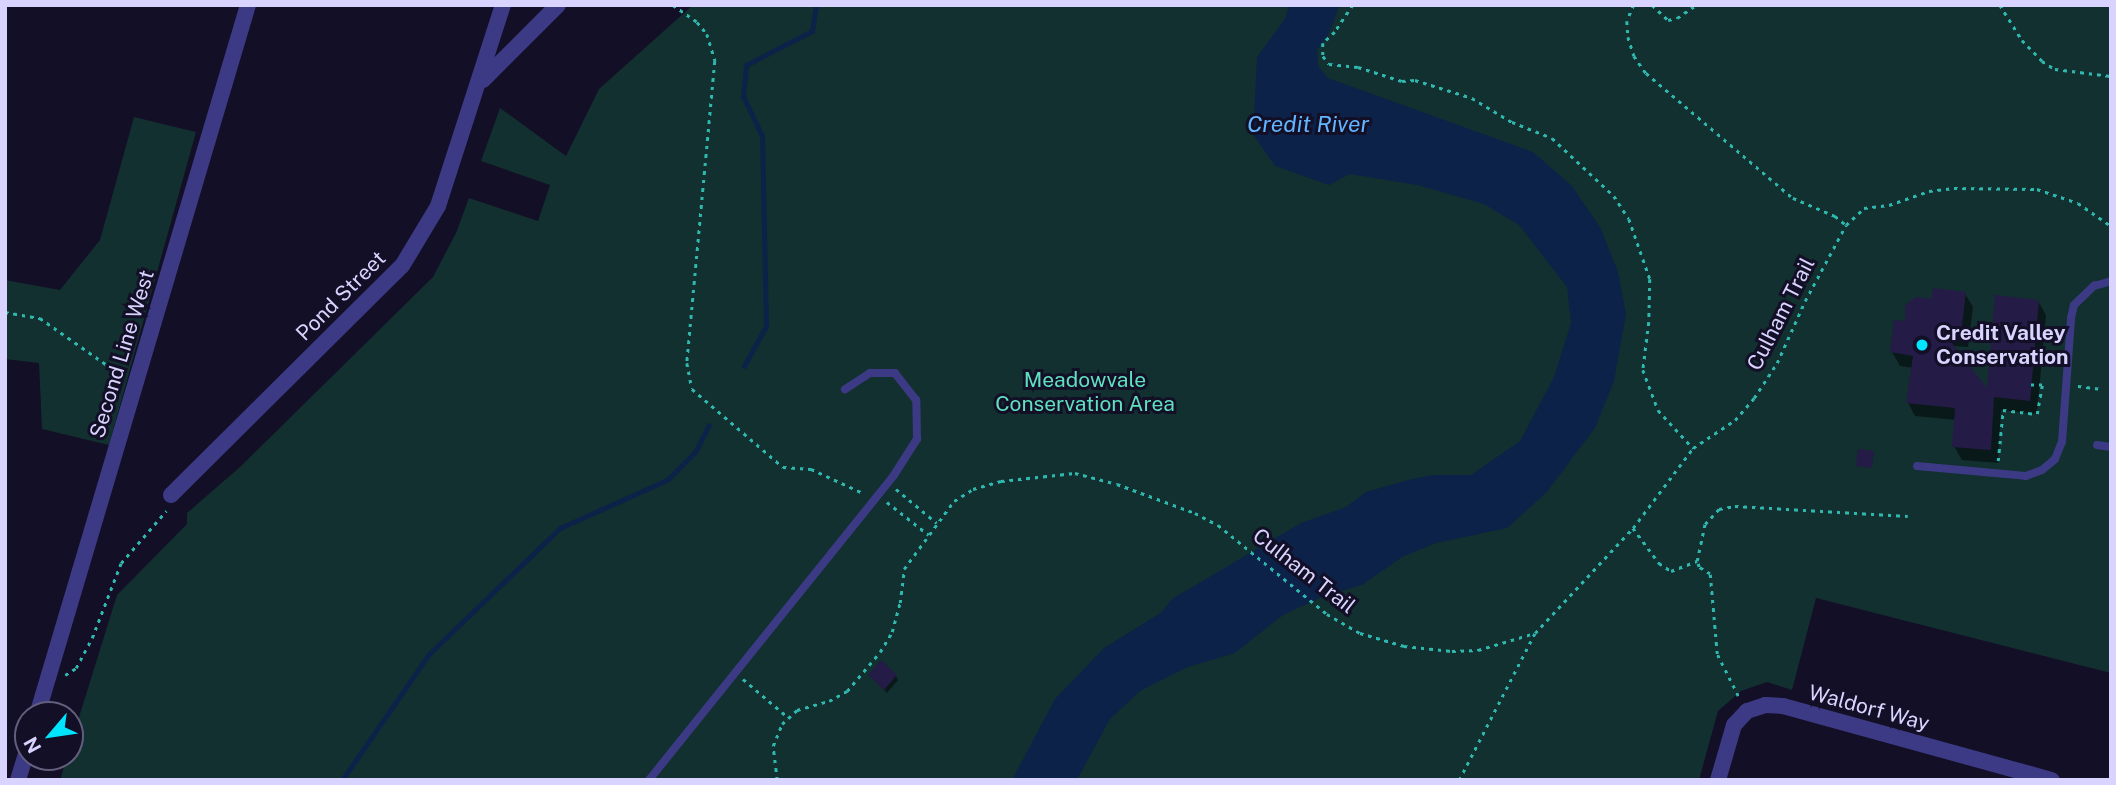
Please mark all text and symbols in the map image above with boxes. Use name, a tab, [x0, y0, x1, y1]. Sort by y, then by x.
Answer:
water label: Credit River	[1247, 110, 1369, 138]
street label: Pond Street	[291, 246, 391, 346]
street label: Culham Trail	[1742, 254, 1820, 374]
street label: Second Line West	[84, 267, 160, 441]
place label: Credit Valley Conservation	[1936, 320, 2069, 370]
marker: Credit Valley Conservation	[1914, 337, 1930, 353]
park label: Meadowvale Conservation Area	[995, 367, 1175, 417]
street label: Culham Trail	[1248, 523, 1360, 619]
street label: Waldorf Way	[1806, 680, 1932, 736]
north arrow	[14, 701, 84, 771]
text: N	[19, 733, 46, 757]

